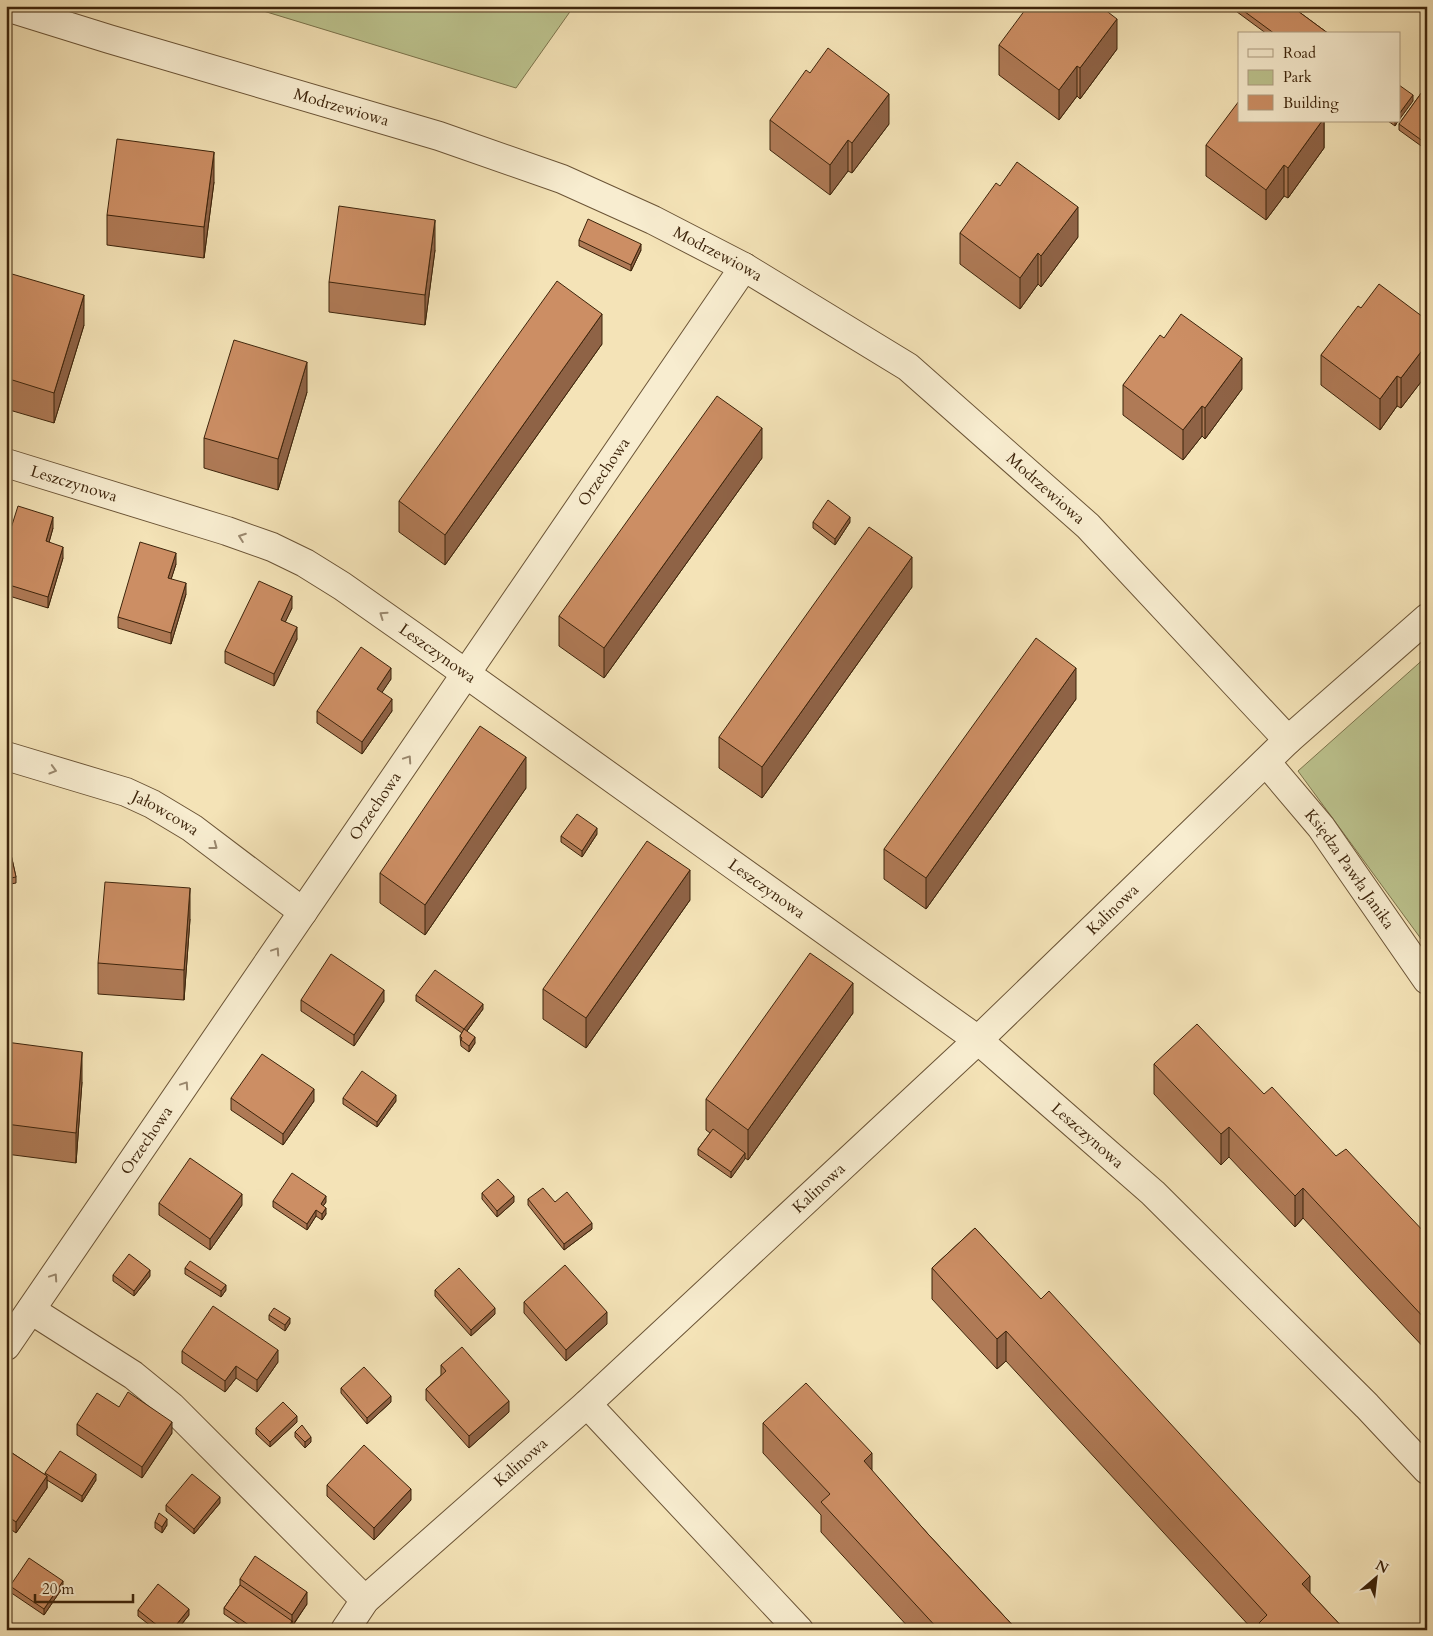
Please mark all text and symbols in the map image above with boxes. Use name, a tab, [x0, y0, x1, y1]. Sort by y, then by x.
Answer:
legend	[1238, 32, 1400, 122]
text: Road	[1283, 43, 1316, 63]
text: Park	[1283, 67, 1312, 87]
street label: Modrzewiowa	[291, 83, 392, 132]
text: Building	[1283, 93, 1339, 113]
street label: Modrzewiowa	[669, 221, 767, 287]
street label: Orzechowa	[573, 433, 635, 511]
street label: Modrzewiowa	[1001, 448, 1090, 529]
street label: Leszczynowa	[28, 460, 120, 508]
one-way arrow	[238, 532, 247, 542]
one-way arrow	[380, 612, 389, 621]
street label: Leszczynowa	[394, 618, 480, 688]
one-way arrow	[402, 755, 411, 765]
one-way arrow	[49, 764, 57, 774]
street label: Orzechowa	[344, 767, 407, 845]
street label: Jałowcowa	[127, 784, 204, 841]
street label: Księdza Pawła Janika	[1300, 804, 1400, 934]
one-way arrow	[208, 840, 217, 848]
street label: Leszczynowa	[724, 854, 810, 924]
street label: Kalinowa	[1082, 879, 1144, 940]
one-way arrow	[270, 947, 279, 957]
one-way arrow	[179, 1081, 188, 1091]
street label: Leszczynowa	[1046, 1098, 1129, 1174]
street label: Orzechowa	[115, 1102, 178, 1179]
street label: Kalinowa	[788, 1158, 850, 1218]
one-way arrow	[47, 1273, 57, 1282]
street label: Kalinowa	[489, 1433, 553, 1492]
north arrow	[1350, 1554, 1400, 1604]
text: N	[1372, 1556, 1392, 1578]
scale bar	[35, 1571, 132, 1603]
text: 20 m	[42, 1579, 74, 1599]

